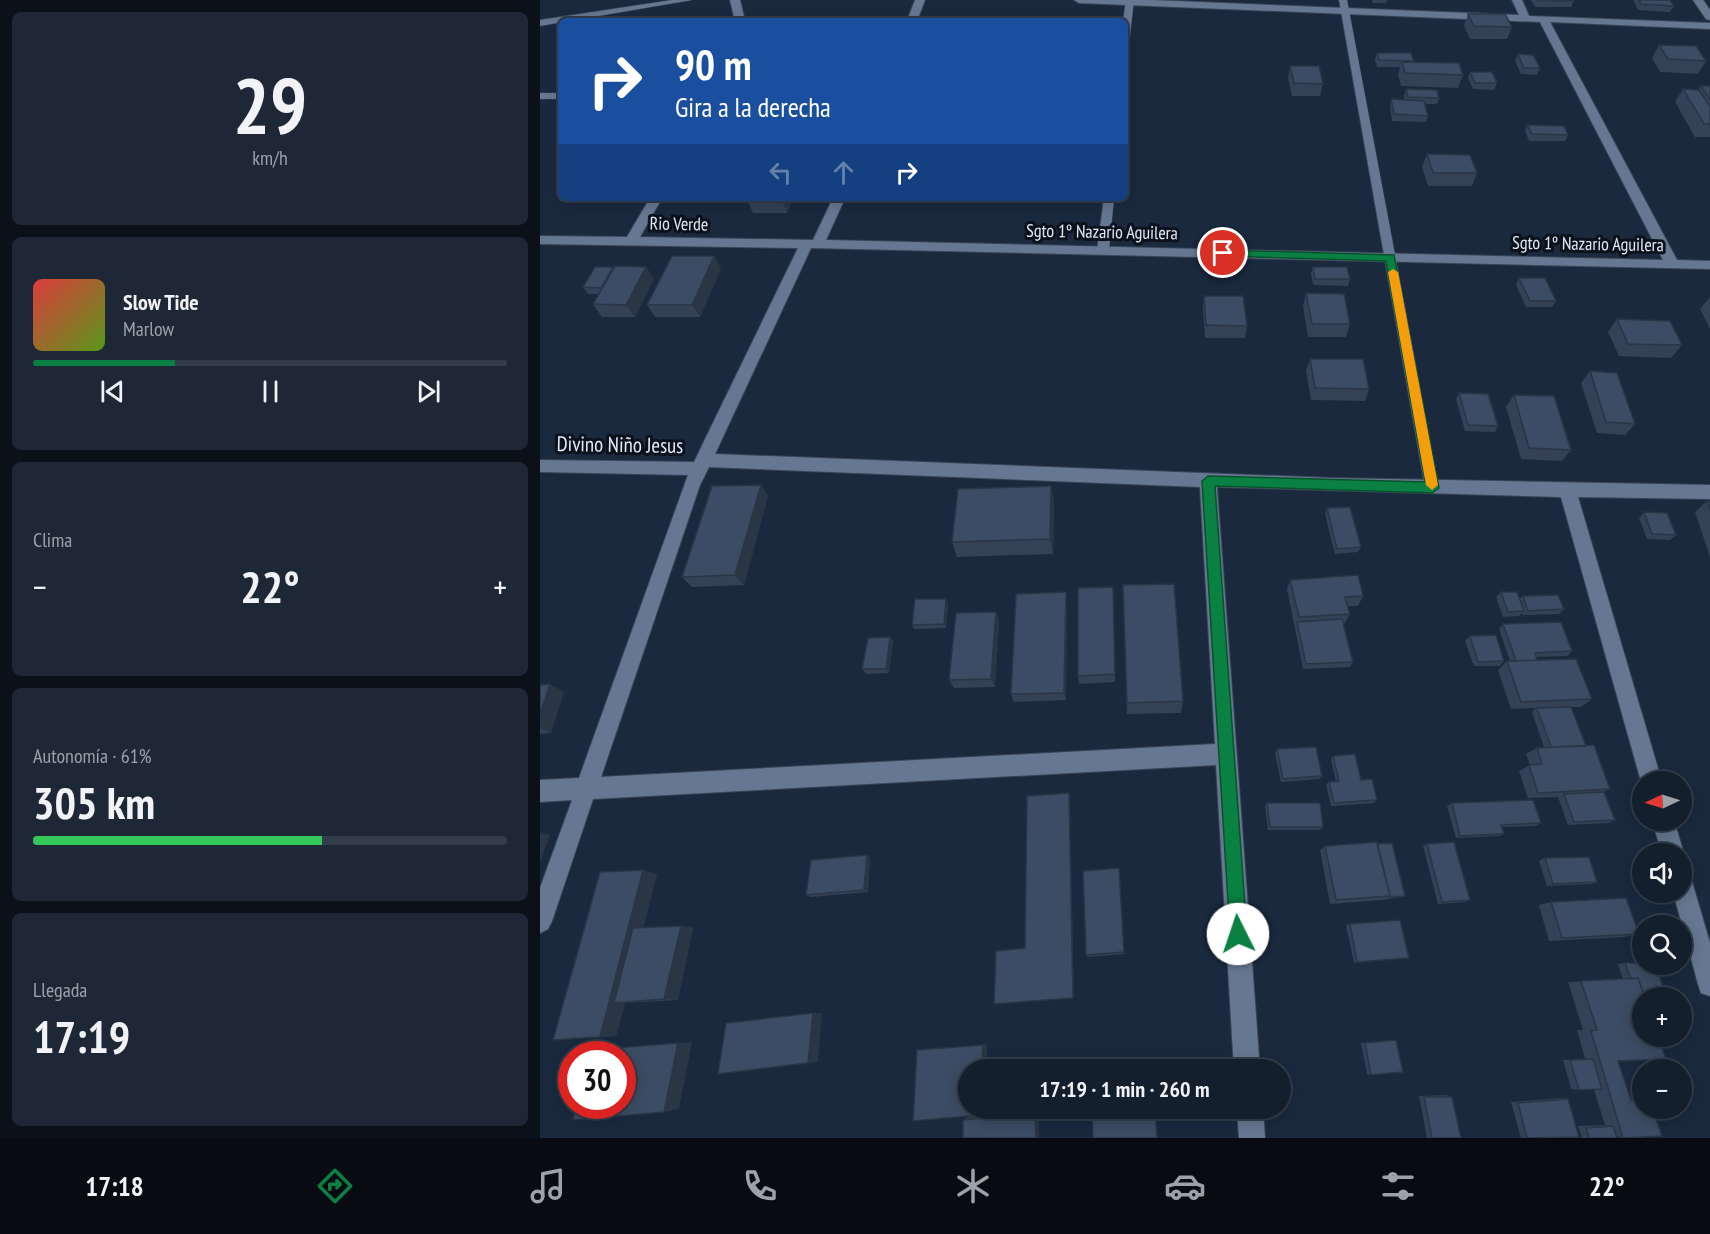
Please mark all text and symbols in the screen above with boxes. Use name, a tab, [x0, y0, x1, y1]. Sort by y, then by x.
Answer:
text: 90 m	[675, 37, 752, 92]
icon: right	[576, 42, 654, 120]
text: 29	[233, 55, 307, 156]
text: Gira a la derecha	[675, 90, 831, 124]
text: km/h	[252, 145, 288, 171]
icon: left	[764, 156, 797, 189]
icon: ahead	[827, 156, 860, 189]
icon: right	[890, 156, 923, 189]
street label: Rio Verde	[649, 211, 709, 236]
street label: Sgto 1º Nazario Aguilera	[1026, 219, 1178, 244]
pin	[1197, 227, 1248, 278]
street label: Sgto 1º Nazario Aguilera	[1512, 231, 1664, 256]
icon: arrive	[1206, 236, 1239, 269]
text: Slow Tide	[123, 288, 199, 316]
text: Marlow	[123, 316, 174, 342]
icon: previous	[96, 375, 129, 408]
icon: pause	[254, 375, 287, 408]
icon: next	[412, 375, 445, 408]
street label: Divino Niño Jesus	[556, 430, 684, 459]
text: Clima	[33, 527, 72, 553]
text: 22°	[240, 557, 300, 615]
text: −	[33, 565, 47, 608]
text: +	[493, 565, 507, 608]
text: Autonomía · 61%	[33, 743, 151, 769]
north arrow	[1632, 771, 1692, 831]
map controls	[1632, 771, 1692, 1119]
text: 305 km	[33, 773, 155, 831]
button: sound	[1632, 843, 1692, 903]
position arrow	[1206, 902, 1270, 966]
button: search	[1632, 915, 1692, 975]
text: Llegada	[33, 977, 87, 1003]
button: +	[1632, 987, 1692, 1047]
text: 17:19	[33, 1007, 130, 1065]
speed limit sign: 30	[558, 1041, 636, 1119]
button: −	[1632, 1059, 1692, 1119]
text: 17:19 · 1 min · 260 m	[1039, 1075, 1210, 1103]
icon: directions	[314, 1165, 356, 1207]
icon: music	[527, 1165, 569, 1207]
icon: phone	[739, 1165, 781, 1207]
icon: climate	[952, 1165, 994, 1207]
icon: car	[1164, 1165, 1206, 1207]
icon: filters	[1377, 1165, 1419, 1207]
text: 17:18	[85, 1169, 144, 1203]
text: 22°	[1589, 1169, 1625, 1203]

